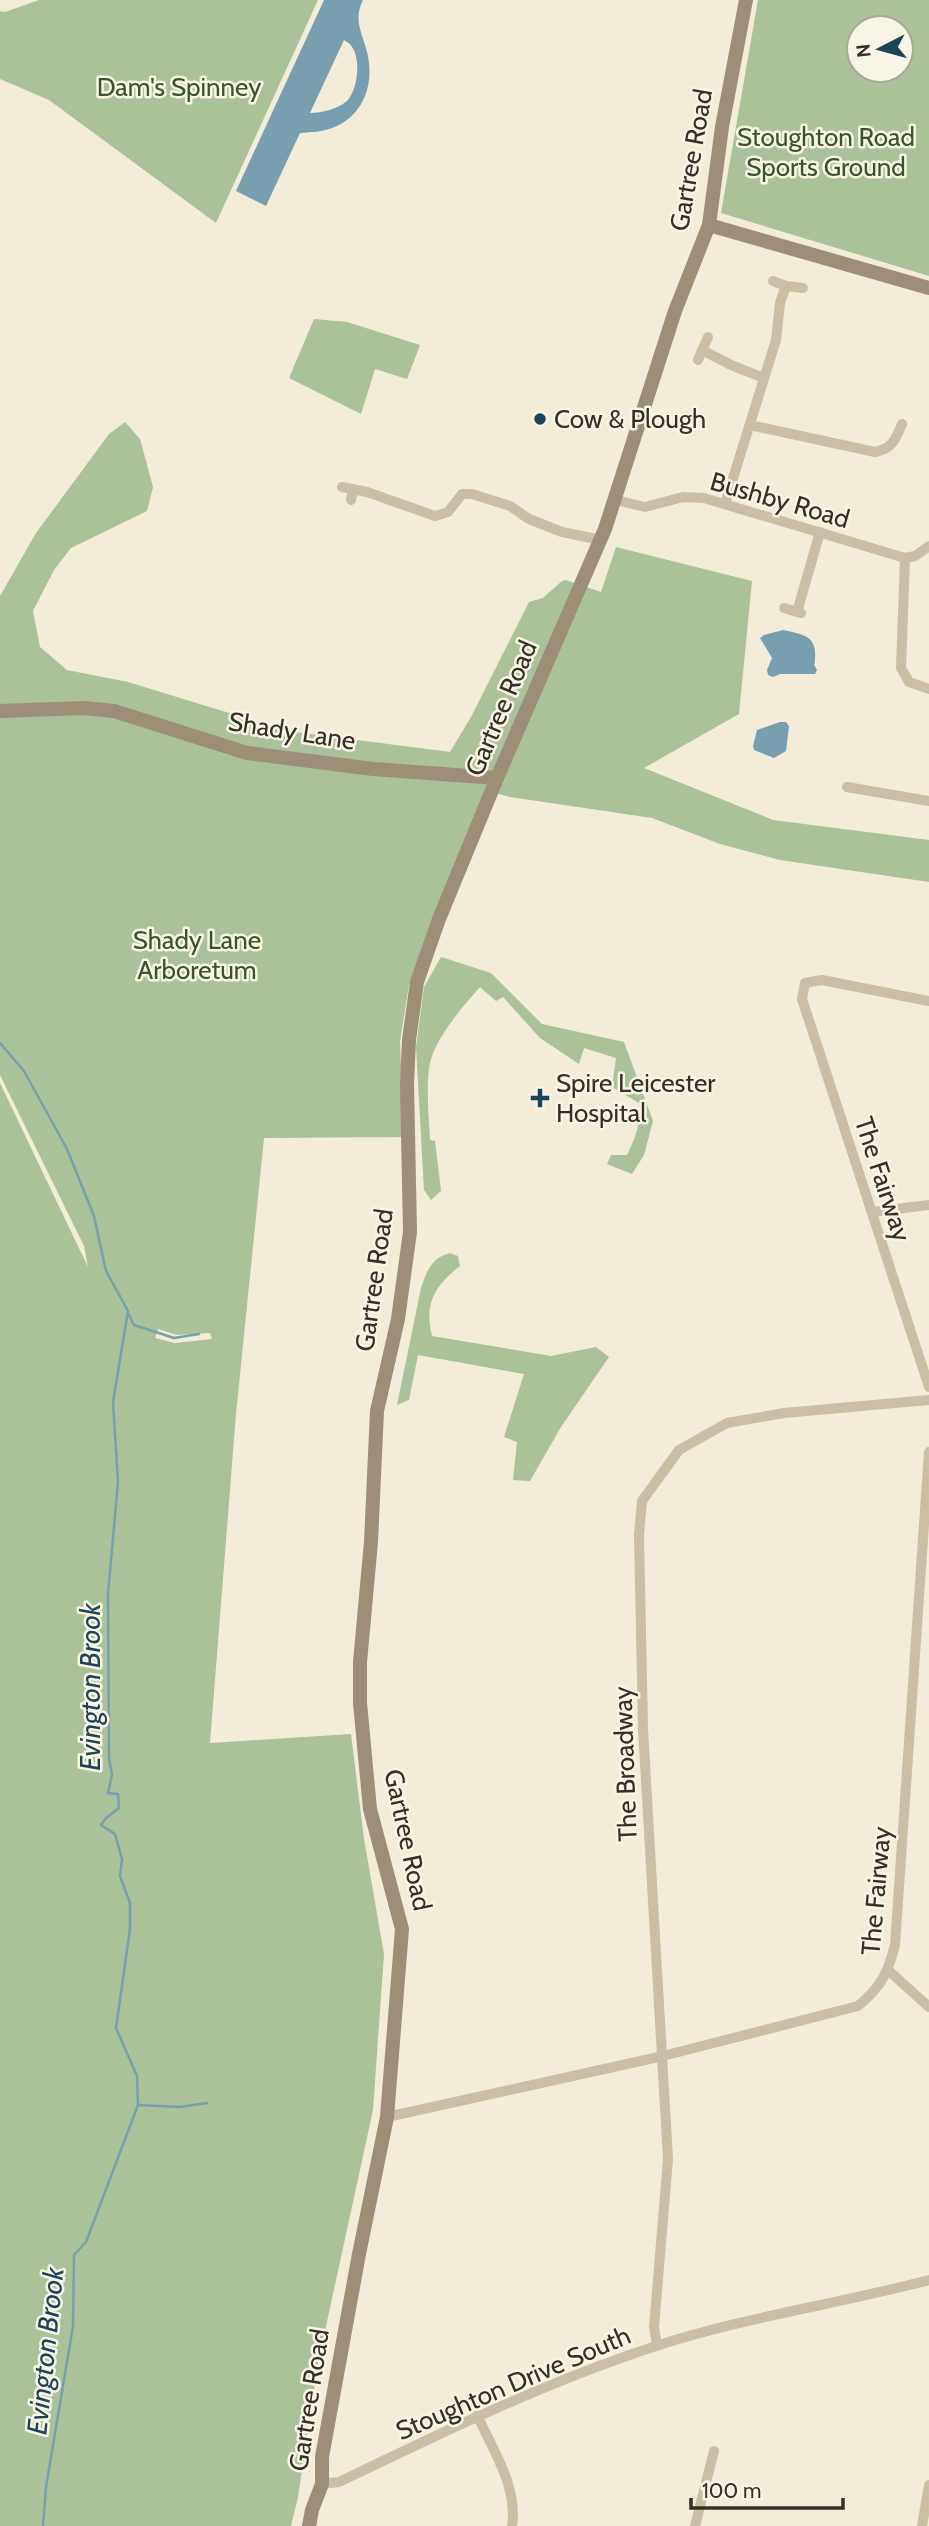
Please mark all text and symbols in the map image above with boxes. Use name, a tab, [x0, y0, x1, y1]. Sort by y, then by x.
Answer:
north arrow	[845, 14, 915, 84]
text: N	[851, 43, 876, 59]
park label: Dam's Spinney	[97, 71, 261, 103]
street label: Gartree Road	[663, 86, 719, 234]
park label: Stoughton Road Sports Ground	[737, 121, 915, 183]
place label: Cow & Plough	[554, 403, 706, 435]
marker: Cow & Plough	[532, 411, 548, 427]
street label: Bushby Road	[707, 465, 853, 535]
street label: Gartree Road	[458, 636, 544, 780]
street label: Shady Lane	[226, 705, 358, 757]
park label: Shady Lane Arboretum	[133, 924, 261, 986]
place label: Spire Leicester Hospital	[556, 1067, 716, 1129]
marker: Spire Leicester Hospital	[530, 1088, 550, 1108]
street label: The Fairway	[848, 1113, 918, 1245]
street label: Gartree Road	[348, 1207, 400, 1353]
water label: Evington Brook	[73, 1602, 107, 1771]
street label: The Broadway	[606, 1686, 644, 1842]
street label: Gartree Road	[377, 1766, 439, 1914]
street label: The Fairway	[854, 1825, 898, 1957]
water label: Evington Brook	[19, 2265, 71, 2436]
street label: Stoughton Drive South	[391, 2319, 635, 2447]
street label: Gartree Road	[282, 2327, 336, 2473]
scale bar	[691, 2466, 843, 2510]
text: 100 m	[702, 2478, 761, 2503]

